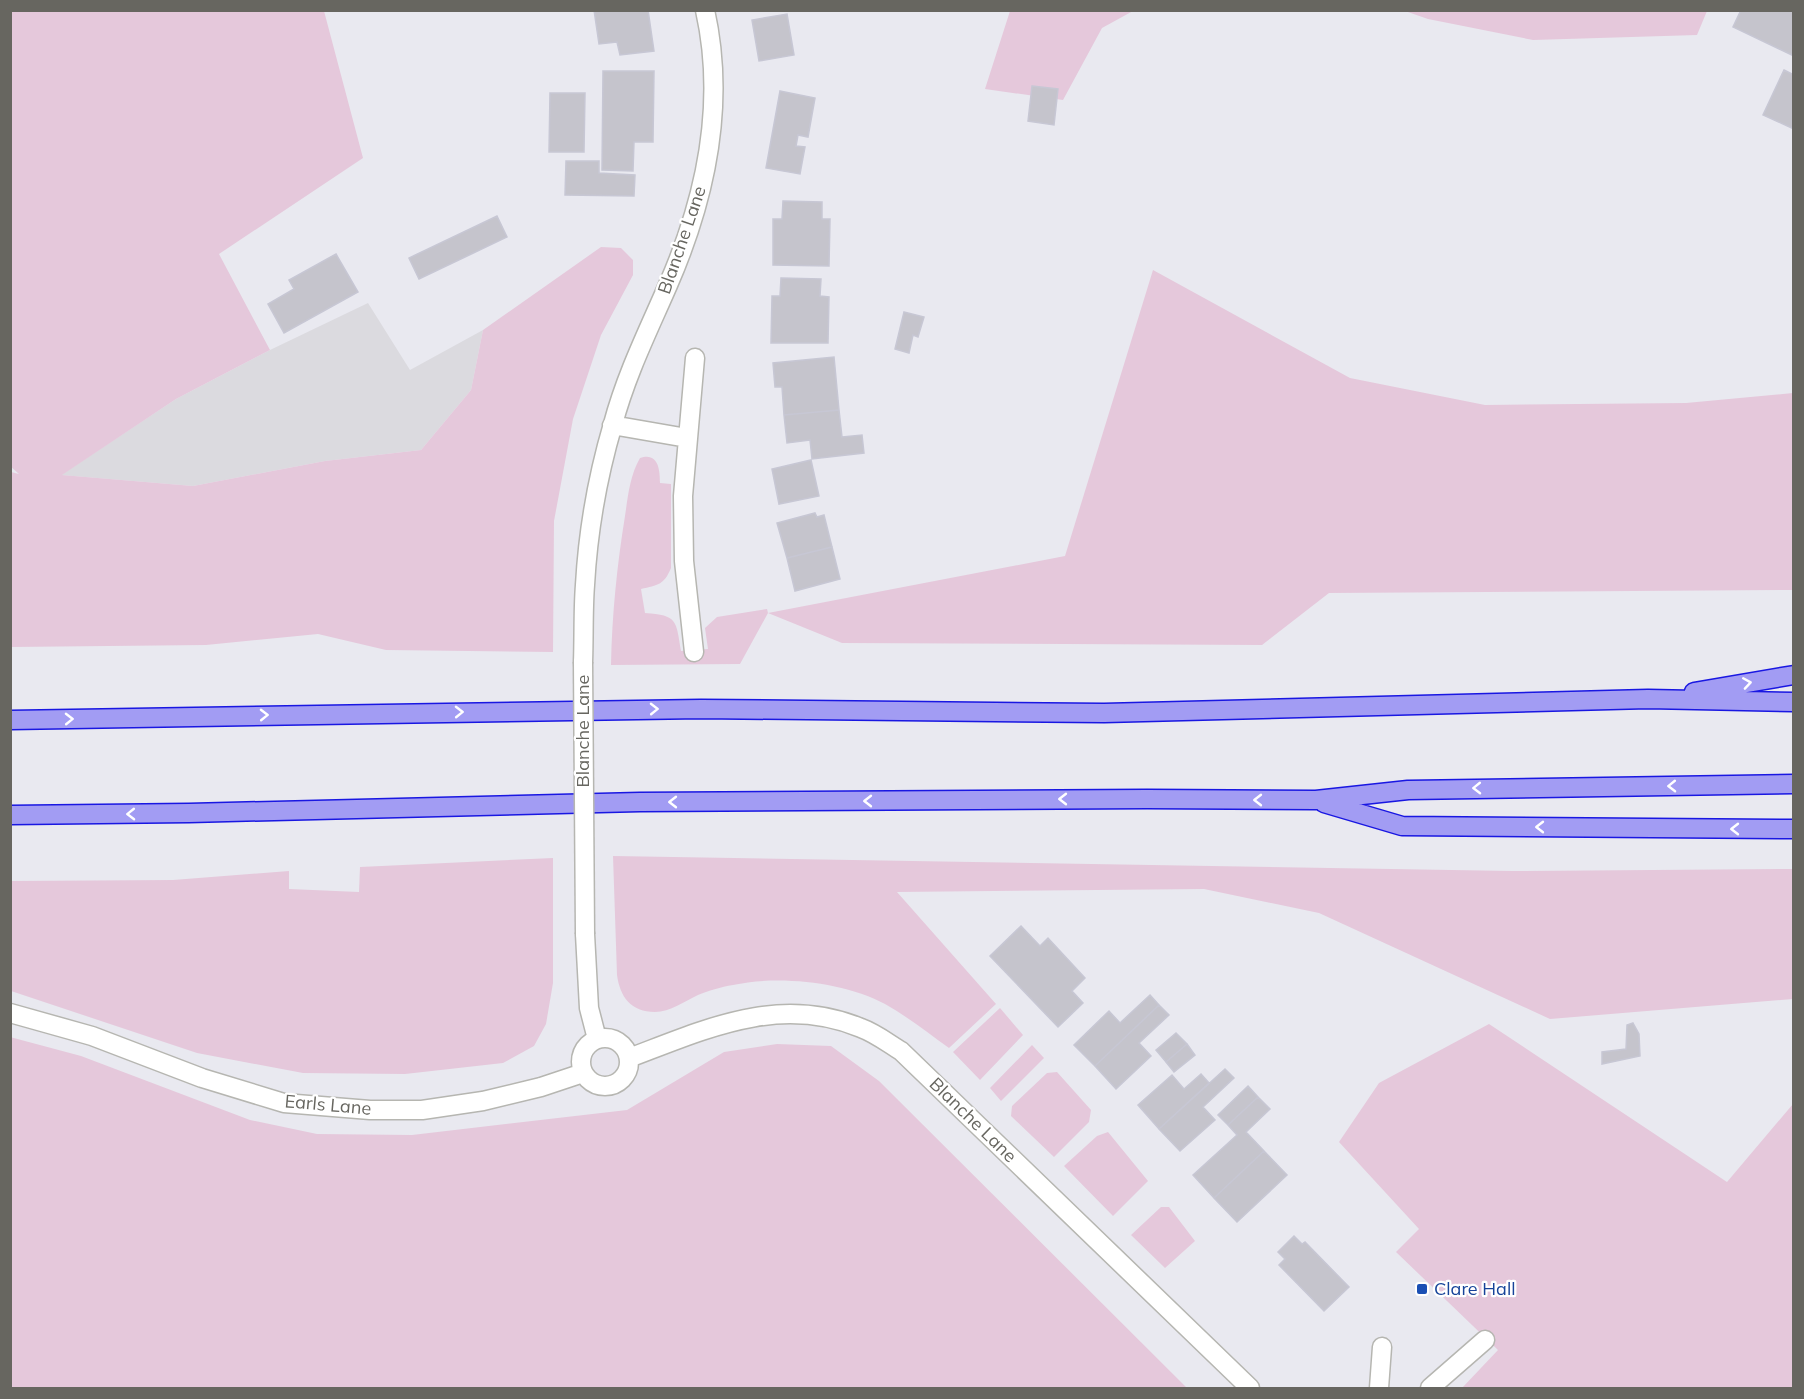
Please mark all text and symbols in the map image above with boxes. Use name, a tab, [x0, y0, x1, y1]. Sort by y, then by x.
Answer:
street label: Blanche Lane	[652, 183, 711, 297]
street label: Blanche Lane	[571, 675, 594, 787]
one-way arrow	[1742, 677, 1752, 690]
one-way arrow	[649, 703, 658, 715]
one-way arrow	[454, 706, 463, 718]
one-way arrow	[259, 709, 268, 721]
one-way arrow	[64, 713, 73, 725]
one-way arrow	[1668, 779, 1677, 792]
one-way arrow	[1473, 782, 1482, 795]
one-way arrow	[1058, 793, 1067, 806]
one-way arrow	[1253, 794, 1262, 806]
one-way arrow	[863, 795, 872, 807]
one-way arrow	[668, 796, 677, 808]
one-way arrow	[126, 808, 135, 820]
one-way arrow	[1536, 821, 1545, 833]
one-way arrow	[1731, 823, 1740, 835]
street label: Blanche Lane	[925, 1072, 1022, 1167]
street label: Earls Lane	[284, 1089, 372, 1120]
place label: Clare Hall	[1434, 1277, 1515, 1300]
marker: Clare Hall	[1415, 1282, 1429, 1296]

